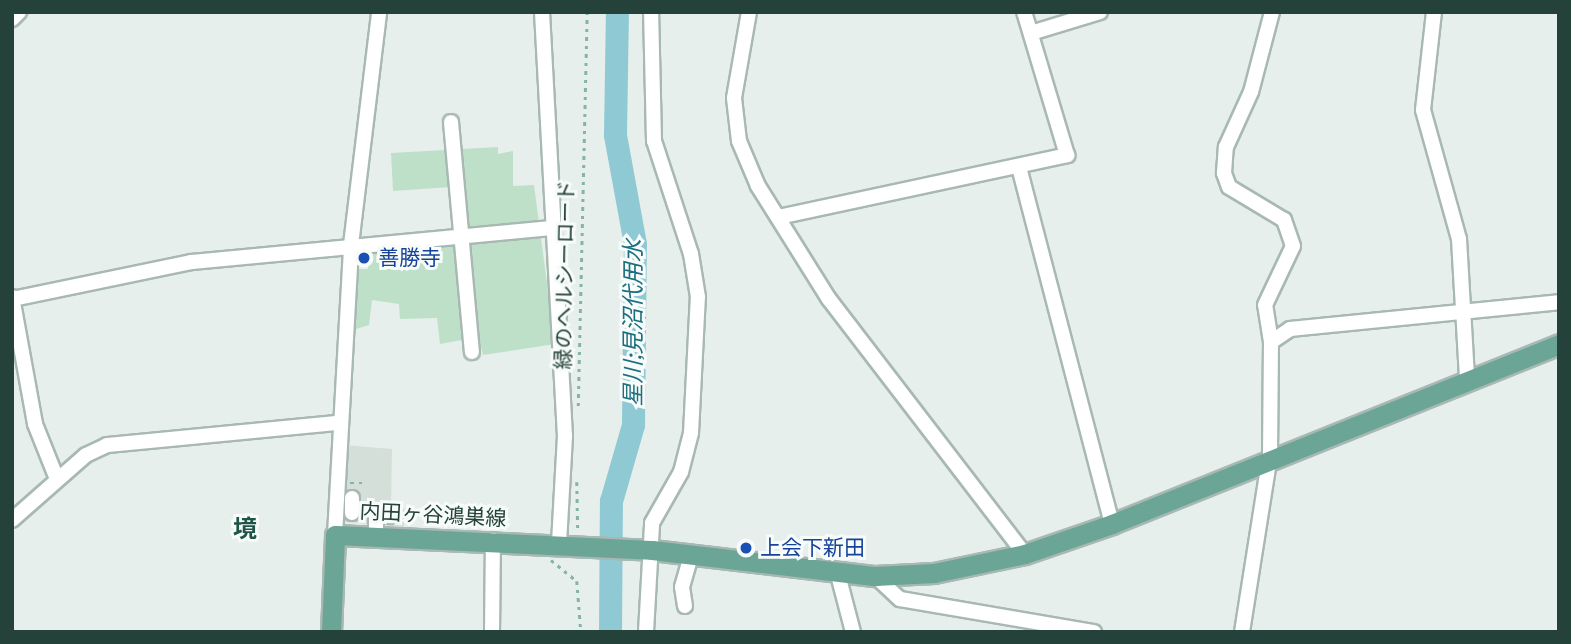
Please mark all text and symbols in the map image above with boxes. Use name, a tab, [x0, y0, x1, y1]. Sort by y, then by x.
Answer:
street label: 緑のヘルシーロード	[551, 180, 579, 370]
water label: 星川;見沼代用水	[619, 240, 647, 406]
place label: 善勝寺	[378, 245, 441, 271]
marker: 善勝寺	[356, 250, 372, 266]
street label: 内田ヶ谷鴻巣線	[359, 499, 507, 531]
district label: 境	[233, 515, 257, 543]
place label: 上会下新田	[760, 535, 865, 561]
marker: 上会下新田	[738, 540, 754, 556]

